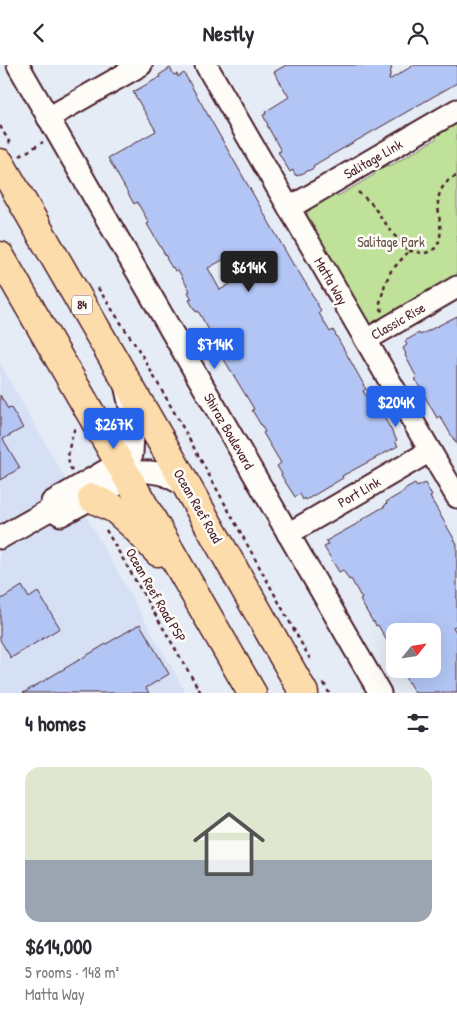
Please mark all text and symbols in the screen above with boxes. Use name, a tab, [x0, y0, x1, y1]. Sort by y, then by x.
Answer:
text: Nestly	[203, 18, 254, 48]
icon: back	[25, 19, 53, 47]
icon: person	[404, 19, 432, 47]
street label: Salitage Link	[340, 134, 406, 184]
park label: Salitage Park	[357, 232, 425, 252]
pin: $614K	[214, 251, 284, 293]
street label: Matta Way	[309, 253, 353, 309]
text: $614K	[232, 256, 266, 278]
road number: 84	[72, 295, 92, 315]
street label: Classic Rise	[367, 297, 429, 344]
pin: $714K	[180, 327, 250, 370]
text: $714K	[197, 333, 233, 355]
pin: $204K	[361, 385, 431, 428]
street label: Shiraz Boulevard	[200, 389, 259, 473]
text: $204K	[377, 391, 415, 413]
pin: $267K	[79, 407, 149, 450]
text: $267K	[95, 413, 133, 435]
street label: Ocean Reef Road	[170, 465, 228, 547]
street label: Port Link	[334, 472, 384, 511]
street label: Ocean Reef Road PSP	[122, 544, 191, 645]
north arrow	[386, 623, 441, 677]
map controls	[386, 623, 441, 678]
text: 4 homes	[25, 709, 86, 738]
icon: filters	[404, 709, 432, 737]
icon: home	[184, 799, 274, 889]
text: $614,000	[25, 932, 92, 961]
text: 5 rooms · 148 m²	[25, 961, 119, 983]
text: Matta Way	[25, 983, 85, 1005]

